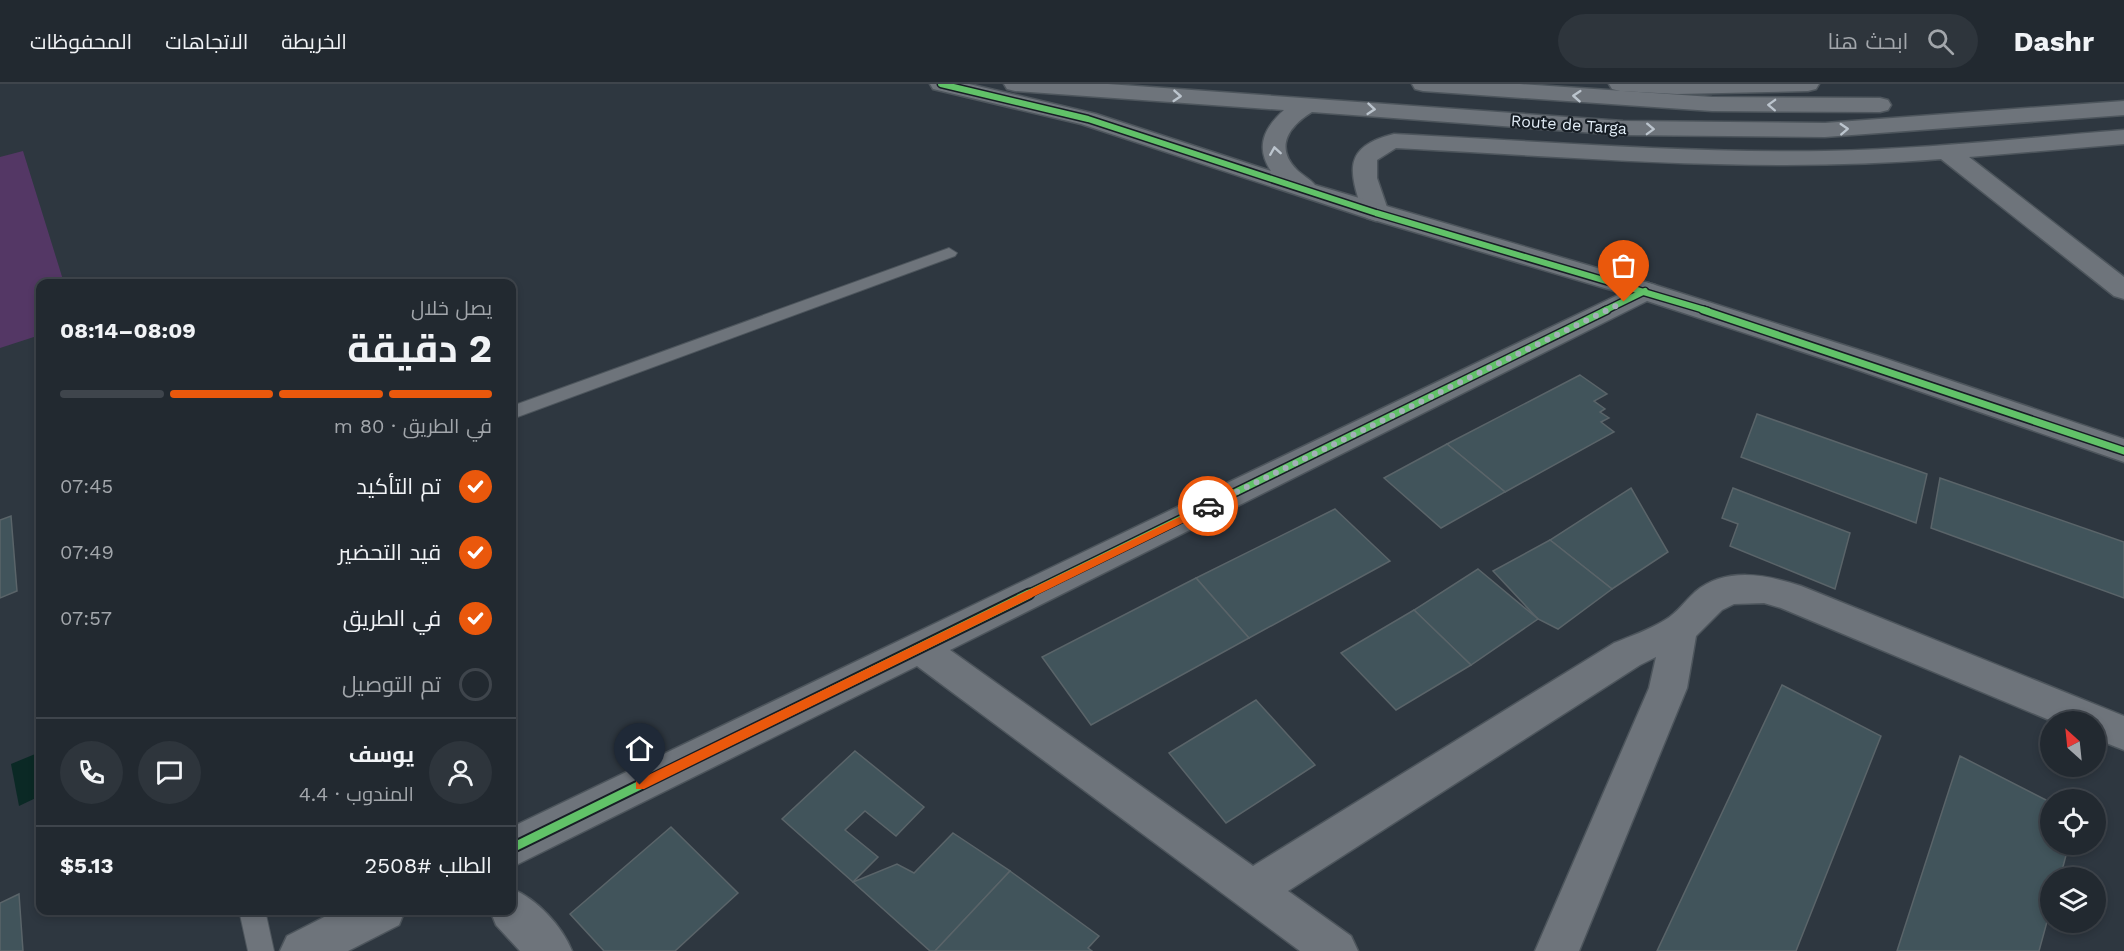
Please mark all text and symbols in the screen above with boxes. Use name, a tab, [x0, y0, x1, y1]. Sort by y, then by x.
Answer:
search box	[1558, 14, 1978, 68]
icon: search	[1924, 25, 1957, 58]
text: Dashr	[2014, 25, 2094, 58]
text: المحفوظات	[30, 29, 132, 54]
text: الاتجاهات	[165, 29, 248, 54]
text: الخريطة	[281, 29, 347, 54]
text: ابحث هنا	[1828, 29, 1909, 54]
one-way arrow	[1172, 89, 1181, 102]
one-way arrow	[1573, 89, 1582, 102]
one-way arrow	[1768, 99, 1777, 112]
one-way arrow	[1367, 102, 1376, 115]
street label: Route de Targa	[1510, 111, 1628, 138]
one-way arrow	[1645, 122, 1654, 135]
one-way arrow	[1840, 122, 1849, 135]
one-way arrow	[1269, 146, 1281, 156]
pin	[1598, 240, 1649, 302]
icon: bag	[1607, 249, 1640, 282]
text: يصل خلال	[411, 296, 492, 320]
text: 08:09–08:14	[60, 318, 196, 343]
text: 2 دقيقة	[347, 326, 492, 371]
text: في الطريق · 80 m	[334, 414, 492, 438]
icon: check	[459, 470, 492, 503]
text: 07:45	[60, 474, 113, 498]
text: تم التأكيد	[356, 474, 441, 499]
courier	[1178, 476, 1238, 536]
icon: car	[1192, 490, 1225, 523]
icon: check	[459, 536, 492, 569]
text: 07:49	[60, 540, 114, 564]
text: قيد التحضير	[338, 540, 441, 565]
icon: check	[459, 602, 492, 635]
text: 07:57	[60, 606, 112, 630]
text: في الطريق	[343, 606, 441, 631]
text: تم التوصيل	[342, 672, 441, 697]
north arrow	[2040, 711, 2106, 777]
map controls	[2040, 711, 2106, 933]
pin	[614, 723, 665, 785]
icon: home	[623, 732, 656, 765]
button: phone	[60, 741, 123, 804]
button: chat	[138, 741, 201, 804]
button: person	[429, 741, 492, 804]
text: يوسف	[349, 742, 414, 767]
text: المندوب · 4.4	[299, 782, 414, 806]
button: locate	[2040, 789, 2106, 855]
text: $5.13	[60, 853, 114, 878]
text: الطلب #2508	[364, 853, 492, 878]
button: layers	[2040, 867, 2106, 933]

